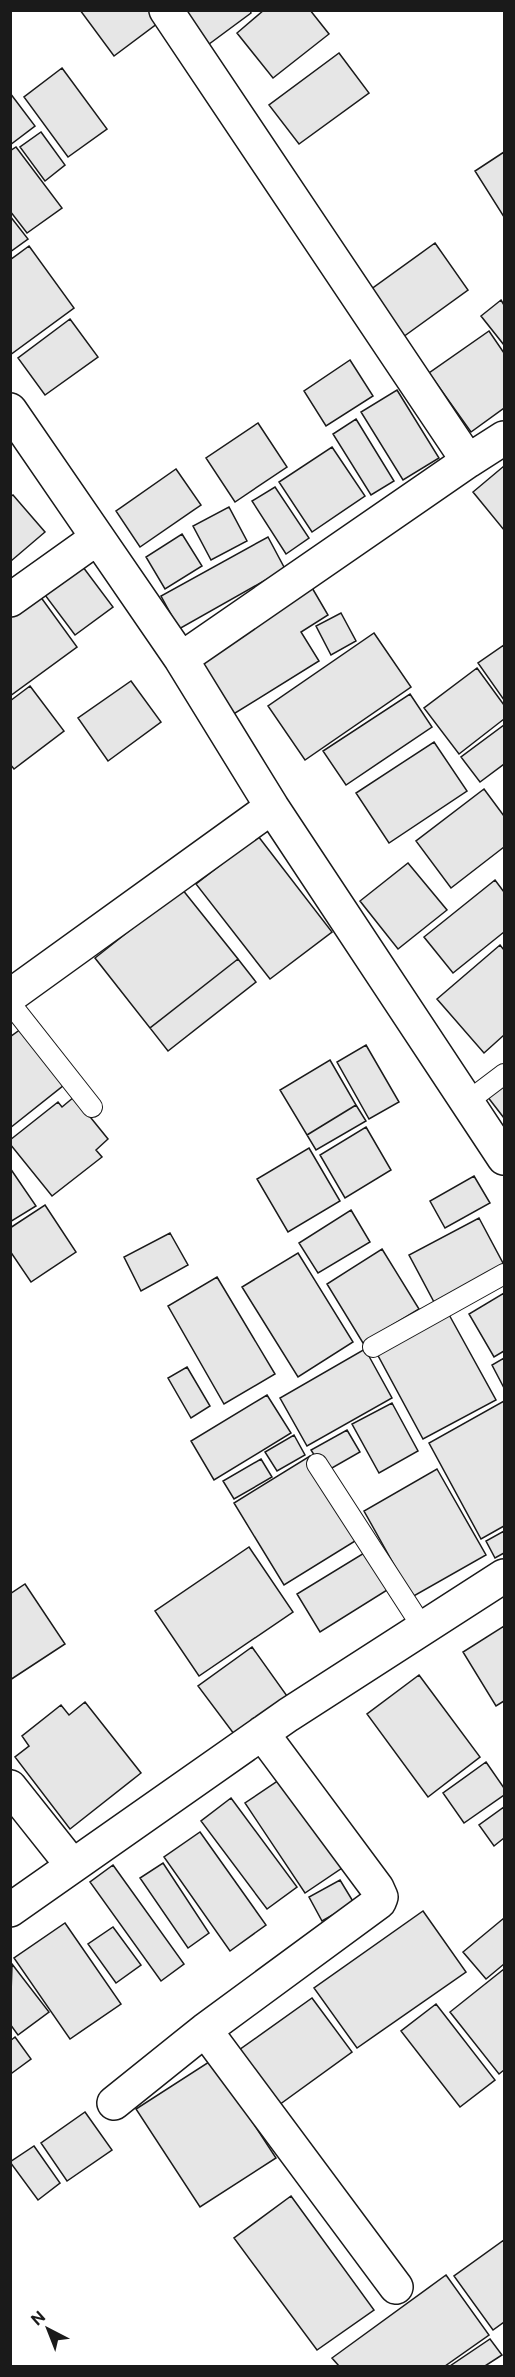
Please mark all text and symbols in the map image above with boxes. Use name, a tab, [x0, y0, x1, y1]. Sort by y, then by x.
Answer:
north arrow	[18, 2299, 78, 2359]
text: N	[27, 2307, 49, 2329]

